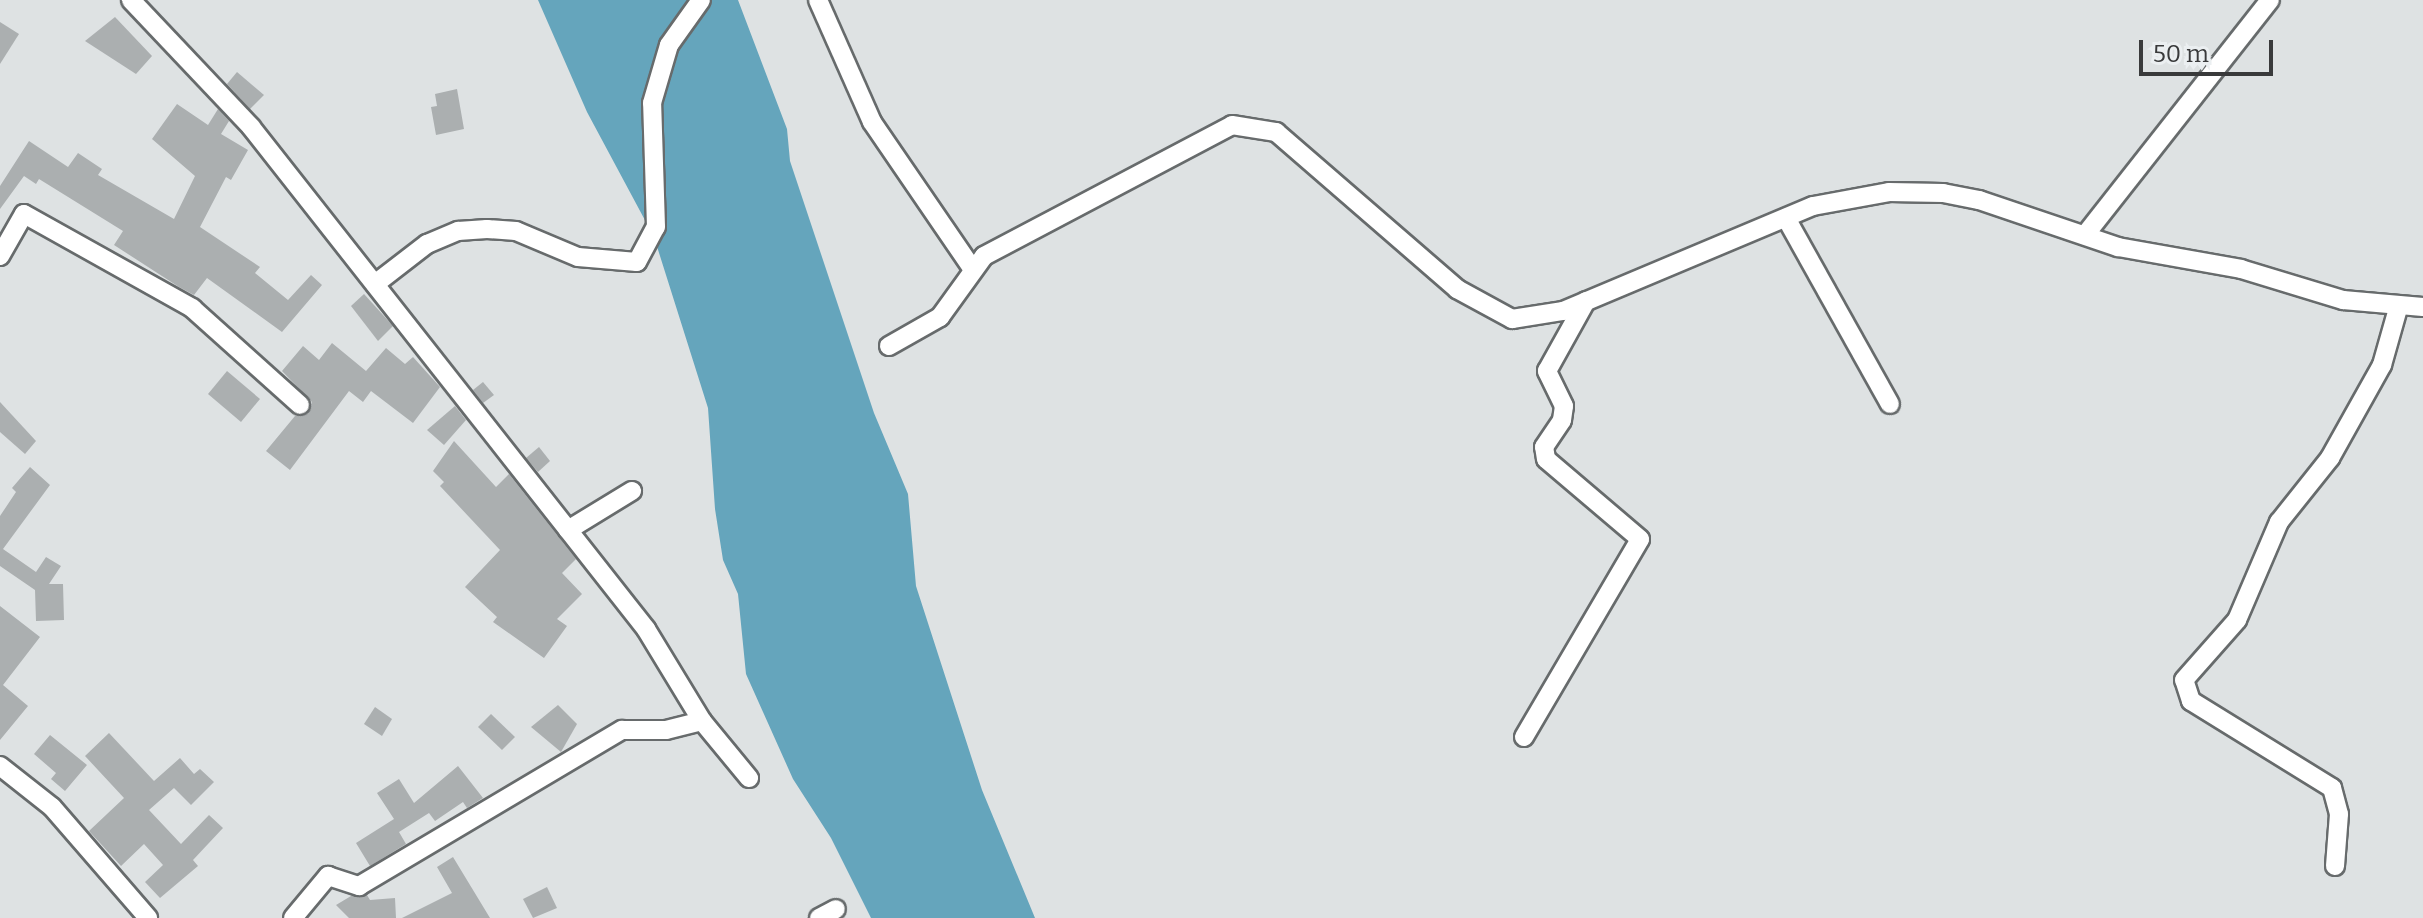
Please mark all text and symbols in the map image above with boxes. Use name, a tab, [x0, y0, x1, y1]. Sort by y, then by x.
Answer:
scale bar	[2143, 24, 2277, 74]
text: 50 m	[2153, 40, 2209, 68]

